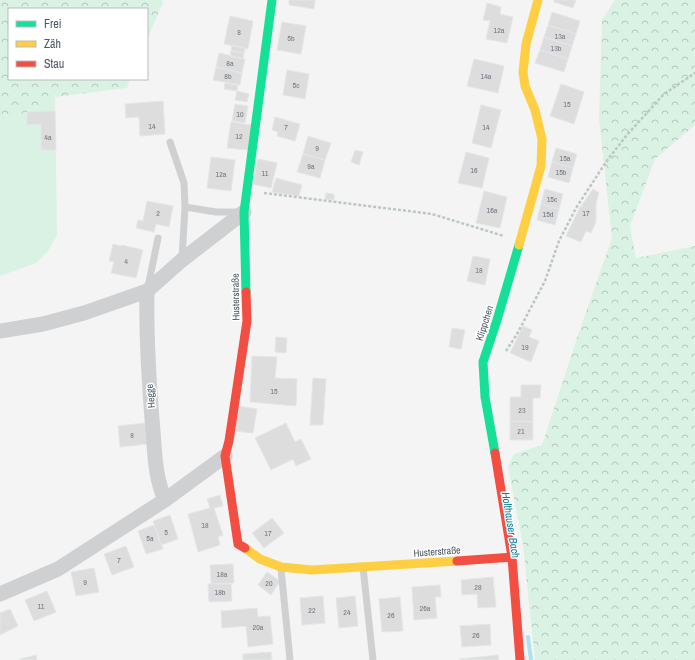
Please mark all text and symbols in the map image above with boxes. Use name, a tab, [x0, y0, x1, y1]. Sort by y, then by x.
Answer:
legend	[8, 8, 148, 80]
text: Frei	[44, 16, 62, 32]
house number: 12a	[494, 25, 505, 35]
house number: 8	[237, 27, 241, 37]
house number: 13a	[555, 31, 566, 41]
house number: 5b	[287, 33, 295, 43]
text: Zäh	[44, 36, 61, 52]
house number: 13b	[551, 43, 562, 53]
text: Stau	[44, 56, 64, 72]
house number: 8a	[226, 58, 234, 68]
house number: 8b	[224, 71, 232, 81]
house number: 14a	[481, 71, 492, 81]
house number: 5c	[293, 80, 300, 90]
house number: 15	[563, 99, 571, 109]
house number: 10	[236, 109, 244, 119]
house number: 14	[148, 121, 156, 131]
house number: 7	[284, 122, 288, 132]
house number: 14	[482, 122, 490, 132]
house number: 12	[235, 131, 243, 141]
house number: 4a	[44, 132, 52, 142]
house number: 9	[315, 143, 319, 153]
house number: 15a	[560, 153, 571, 163]
house number: 9a	[307, 161, 315, 171]
house number: 16	[470, 165, 478, 175]
house number: 15b	[556, 167, 567, 177]
house number: 11	[262, 168, 269, 178]
house number: 12a	[216, 169, 227, 179]
house number: 15c	[547, 194, 558, 204]
house number: 16a	[487, 205, 498, 215]
house number: 2	[156, 208, 160, 218]
house number: 17	[582, 208, 590, 218]
house number: 15d	[543, 209, 554, 219]
house number: 4	[124, 256, 128, 266]
house number: 18	[475, 265, 483, 275]
street label: Husterstraße	[229, 273, 242, 321]
street label: Klippchen	[473, 304, 496, 343]
house number: 19	[521, 342, 529, 352]
street label: Hegge	[143, 383, 158, 409]
house number: 15	[270, 386, 278, 396]
house number: 23	[518, 405, 526, 415]
house number: 21	[517, 426, 525, 436]
house number: 8	[130, 430, 134, 440]
water label: Holthauser Bach	[499, 491, 523, 559]
house number: 18	[201, 520, 209, 530]
house number: 5	[164, 527, 168, 537]
house number: 17	[264, 528, 272, 538]
house number: 5a	[146, 533, 154, 543]
street label: Husterstraße	[413, 543, 462, 560]
house number: 7	[117, 555, 121, 565]
house number: 18a	[217, 569, 228, 579]
house number: 9	[83, 577, 87, 587]
house number: 20	[265, 578, 273, 588]
house number: 28	[474, 582, 482, 592]
house number: 18b	[215, 587, 226, 597]
house number: 11	[38, 601, 45, 611]
house number: 26a	[420, 603, 431, 613]
house number: 22	[308, 605, 316, 615]
house number: 24	[343, 607, 351, 617]
house number: 26	[387, 610, 395, 620]
house number: 20a	[253, 622, 264, 632]
house number: 26	[472, 630, 480, 640]

